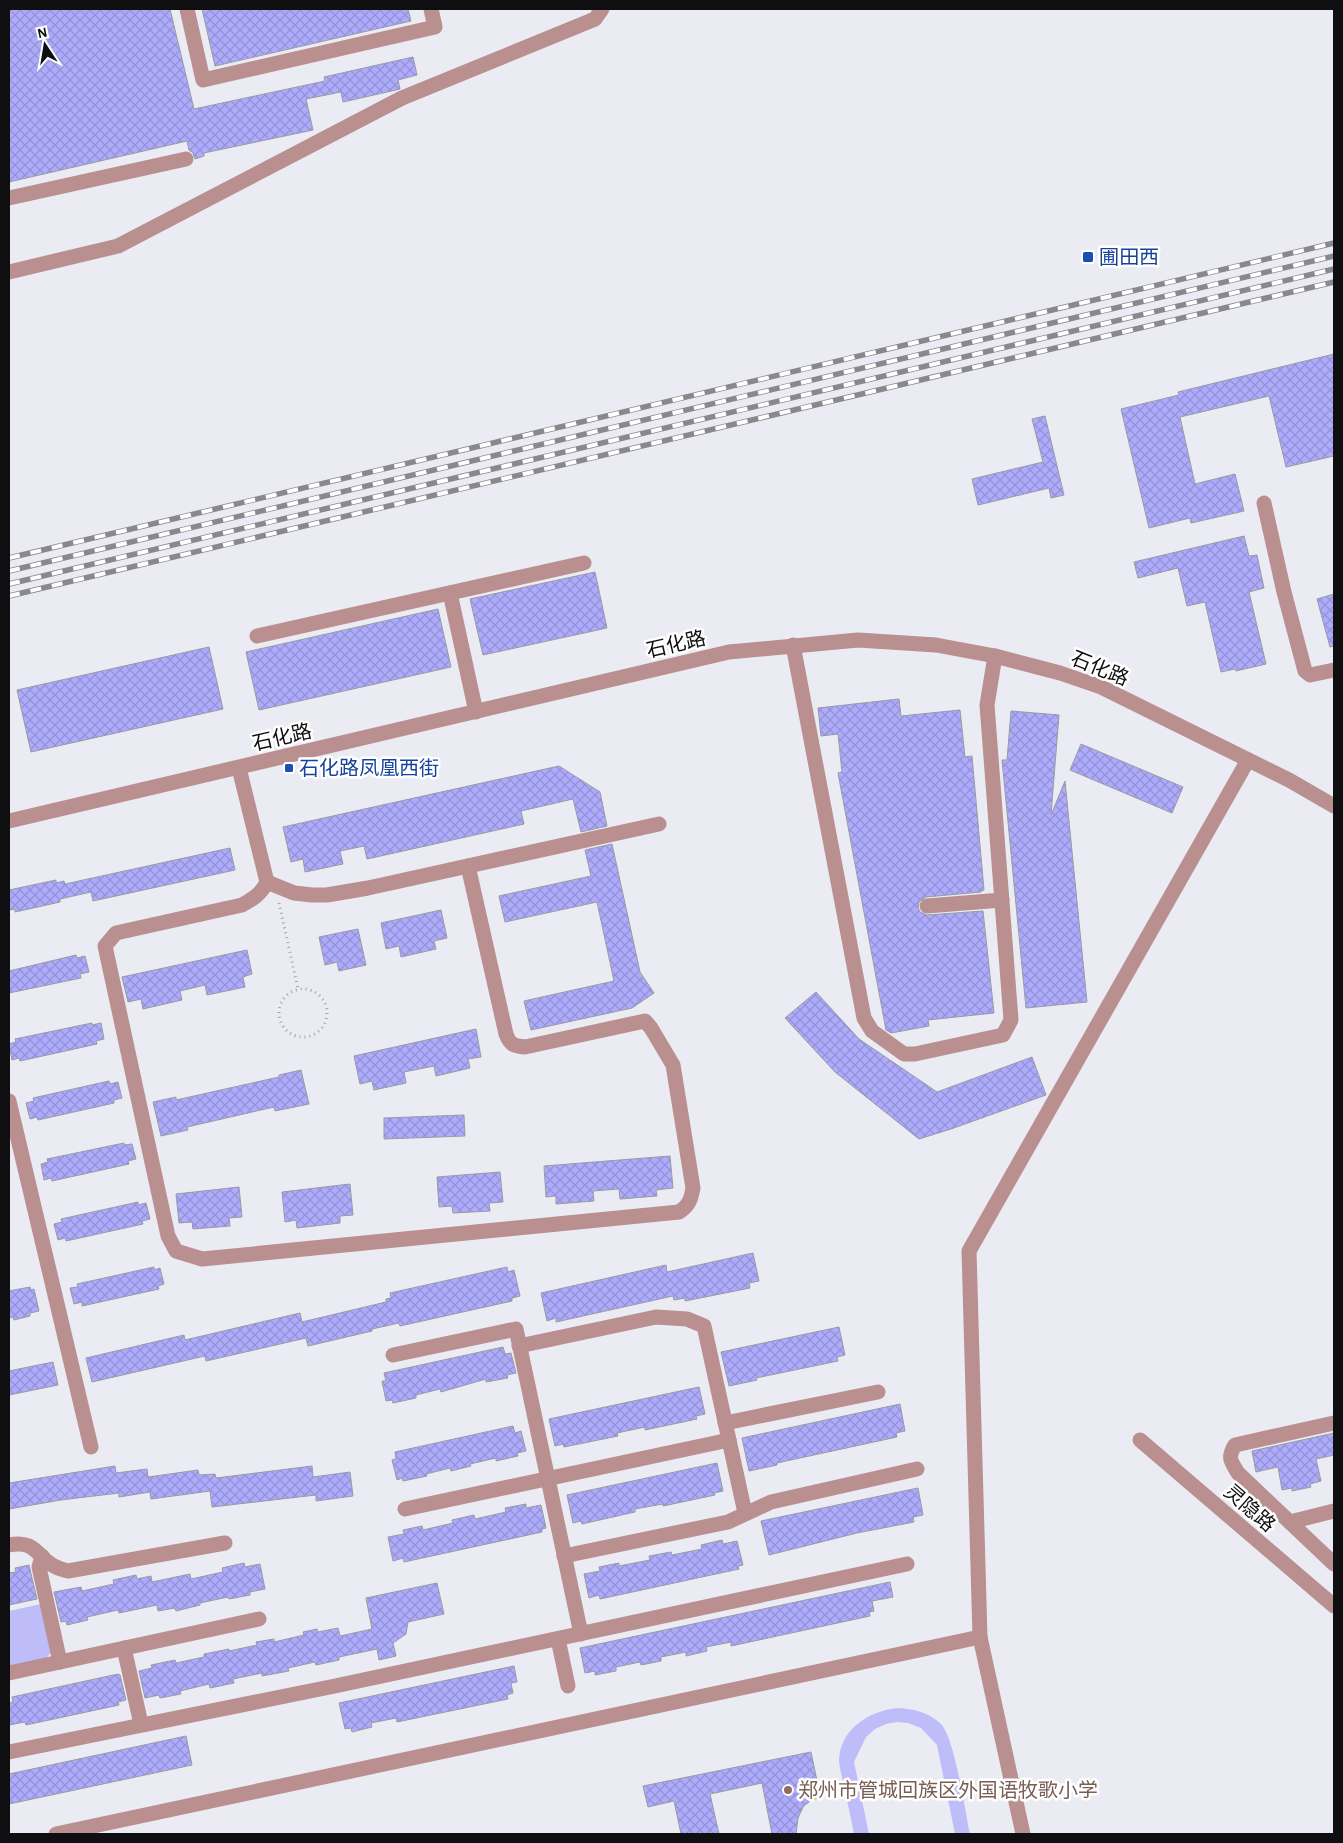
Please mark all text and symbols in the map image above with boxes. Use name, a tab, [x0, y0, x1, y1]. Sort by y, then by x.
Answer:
north arrow	[20, 20, 70, 70]
text: N	[36, 25, 49, 41]
place label: 圃田西	[1099, 248, 1159, 268]
marker: 圃田西	[1081, 250, 1095, 264]
street label: 石化路	[644, 627, 708, 661]
street label: 石化路	[1068, 647, 1132, 689]
street label: 石化路	[250, 720, 314, 754]
place label: 石化路凤凰西街	[299, 757, 439, 779]
marker: 石化路凤凰西街	[283, 762, 295, 774]
street label: 灵隐路	[1220, 1481, 1279, 1536]
place label: 郑州市管城回族区外国语牧歌小学	[798, 1779, 1098, 1801]
marker: 郑州市管城回族区外国语牧歌小学	[782, 1784, 794, 1796]

